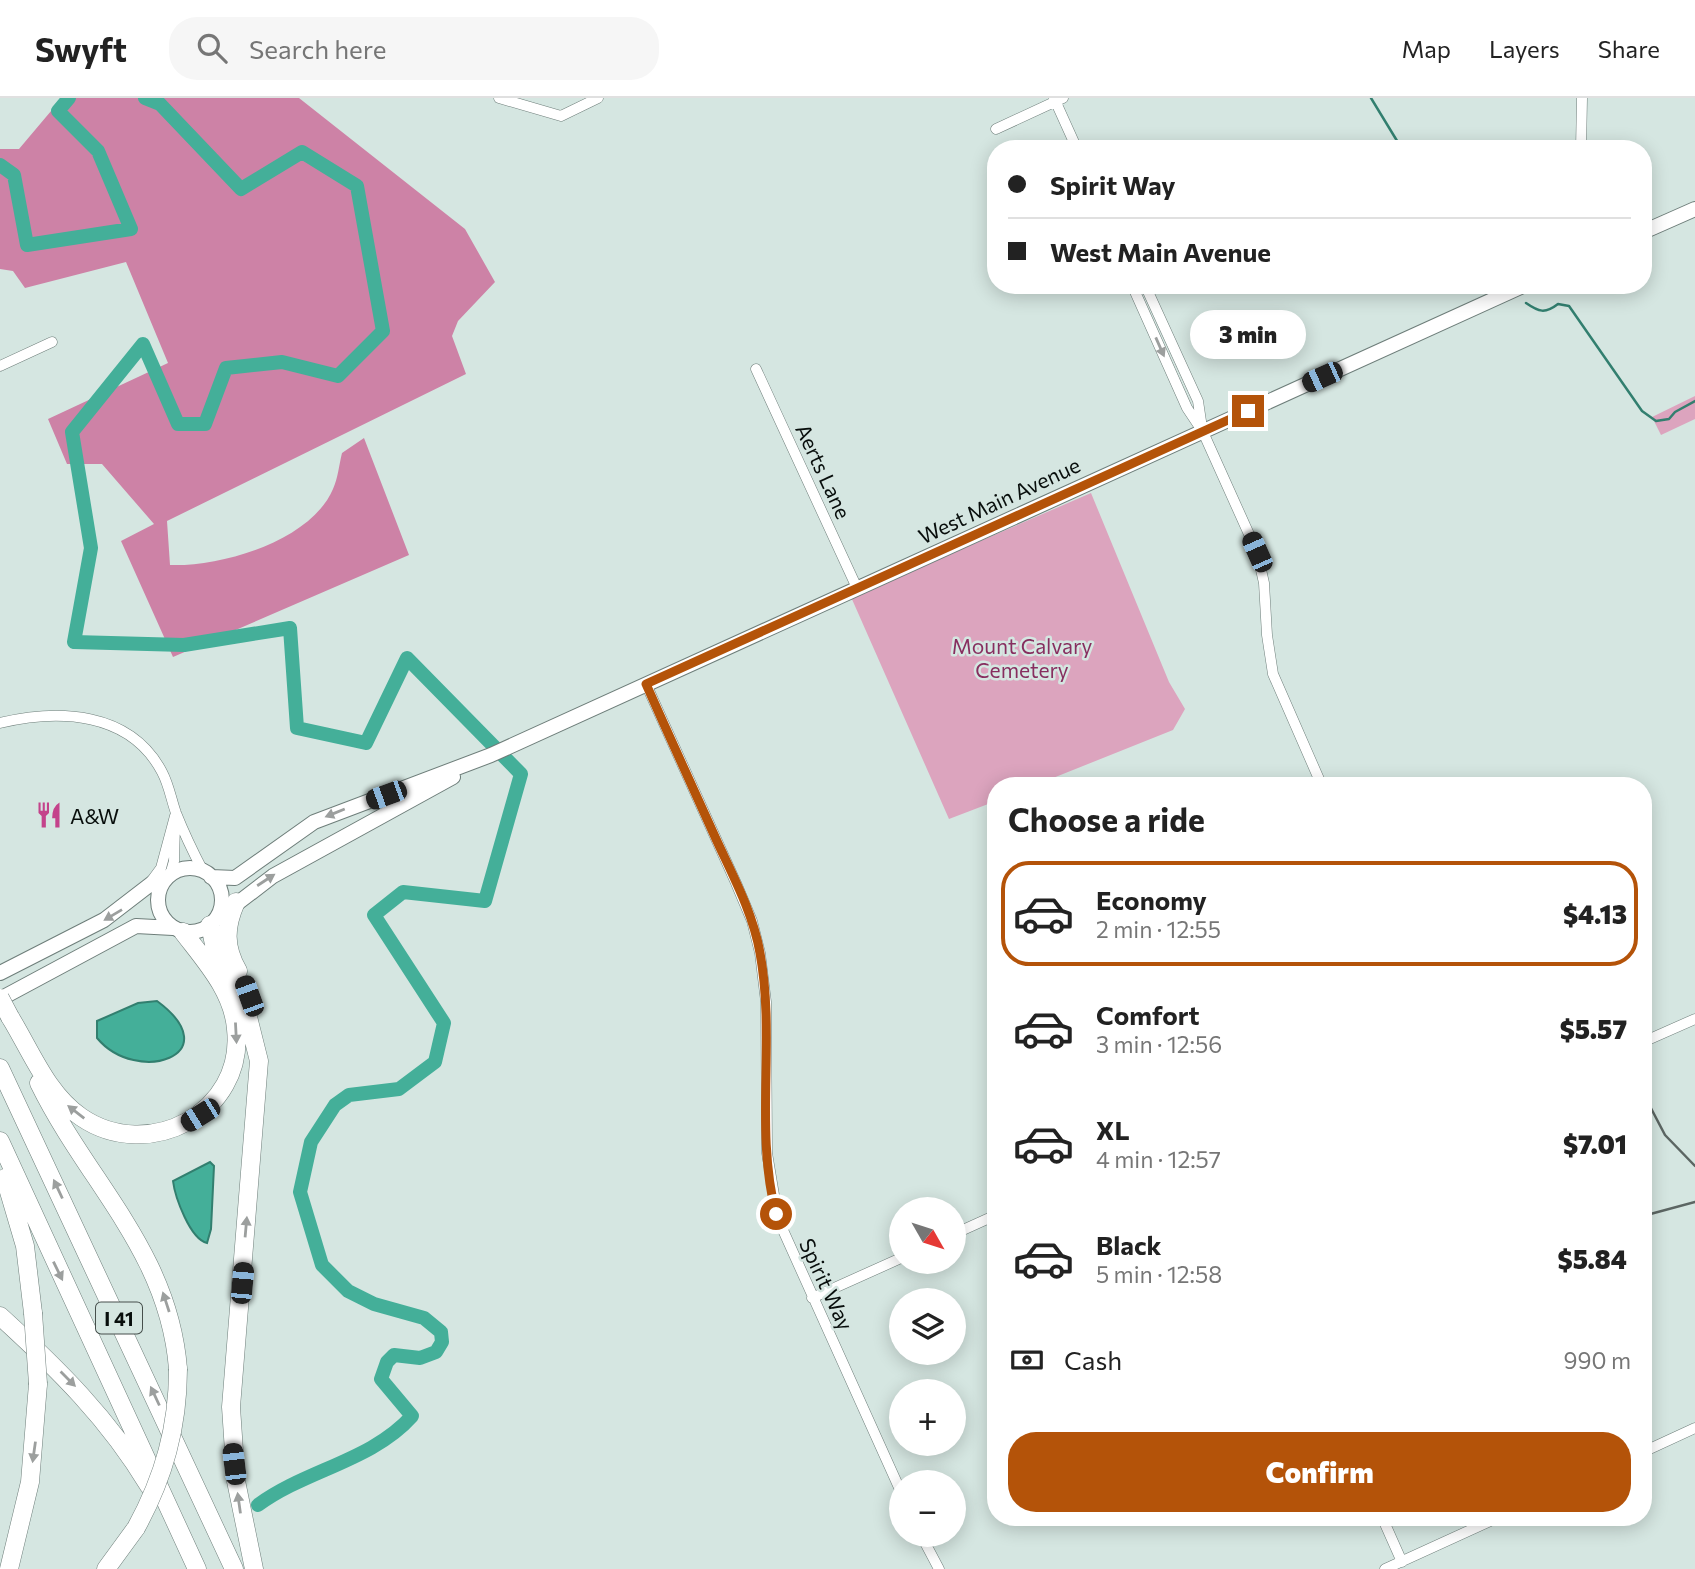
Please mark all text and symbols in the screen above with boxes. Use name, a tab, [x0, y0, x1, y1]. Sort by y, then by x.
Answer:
search box	[169, 17, 659, 80]
text: Swyft	[35, 28, 127, 69]
icon: search	[193, 29, 231, 67]
text: Search here	[249, 33, 386, 64]
text: Map	[1402, 34, 1451, 63]
text: Layers	[1489, 34, 1560, 63]
text: Share	[1598, 34, 1660, 63]
text: Spirit Way	[1050, 169, 1176, 200]
text: West Main Avenue	[1050, 236, 1271, 267]
callout: 3 min	[1190, 310, 1306, 358]
text: 3 min	[1219, 320, 1277, 348]
one-way arrow	[1155, 337, 1166, 358]
car	[1299, 359, 1346, 395]
route end	[1232, 395, 1264, 427]
street label: Aerts Lane	[791, 420, 857, 522]
street label: West Main Avenue	[914, 452, 1084, 548]
car	[1239, 529, 1276, 575]
park label: Mount Calvary Cemetery	[952, 633, 1092, 682]
car	[363, 778, 410, 812]
text: Choose a ride	[1008, 799, 1205, 839]
restaurant icon: A&W	[34, 800, 64, 830]
place label: A&W	[70, 803, 119, 828]
one-way arrow	[325, 807, 345, 819]
one-way arrow	[257, 874, 276, 887]
icon: car	[1012, 882, 1075, 945]
text: Economy	[1096, 884, 1207, 915]
text: $4.13	[1563, 898, 1627, 929]
one-way arrow	[103, 908, 122, 921]
text: 2 min · 12:55	[1096, 915, 1221, 943]
car	[232, 973, 267, 1019]
icon: car	[1012, 997, 1075, 1060]
text: Comfort	[1096, 999, 1199, 1030]
text: $5.57	[1560, 1013, 1627, 1044]
one-way arrow	[230, 1023, 241, 1045]
text: 3 min · 12:56	[1096, 1030, 1222, 1058]
car	[177, 1095, 224, 1135]
one-way arrow	[67, 1106, 85, 1120]
icon: car	[1012, 1112, 1075, 1175]
text: XL	[1096, 1114, 1130, 1145]
text: $7.01	[1563, 1128, 1627, 1159]
text: 4 min · 12:57	[1096, 1145, 1221, 1173]
one-way arrow	[53, 1179, 64, 1200]
north arrow	[889, 1197, 966, 1274]
map controls	[889, 1197, 966, 1547]
route start	[760, 1198, 792, 1230]
one-way arrow	[241, 1216, 252, 1238]
icon: car	[1012, 1227, 1075, 1290]
text: Black	[1096, 1229, 1162, 1260]
street label: Spirit Way	[795, 1234, 859, 1334]
text: $5.84	[1558, 1243, 1627, 1274]
text: 5 min · 12:58	[1096, 1260, 1222, 1288]
one-way arrow	[52, 1261, 64, 1281]
car	[230, 1261, 255, 1305]
button: layers	[889, 1288, 966, 1365]
one-way arrow	[160, 1291, 170, 1312]
road number: I 41	[96, 1302, 142, 1334]
icon: cash	[1008, 1341, 1046, 1379]
text: Cash	[1064, 1344, 1122, 1375]
text: 990 m	[1564, 1346, 1631, 1374]
one-way arrow	[59, 1370, 76, 1386]
button: +	[889, 1379, 966, 1456]
one-way arrow	[149, 1386, 160, 1406]
button: Confirm	[1008, 1432, 1631, 1512]
one-way arrow	[28, 1441, 39, 1463]
car	[222, 1442, 247, 1486]
button: −	[889, 1470, 966, 1547]
one-way arrow	[233, 1491, 244, 1513]

